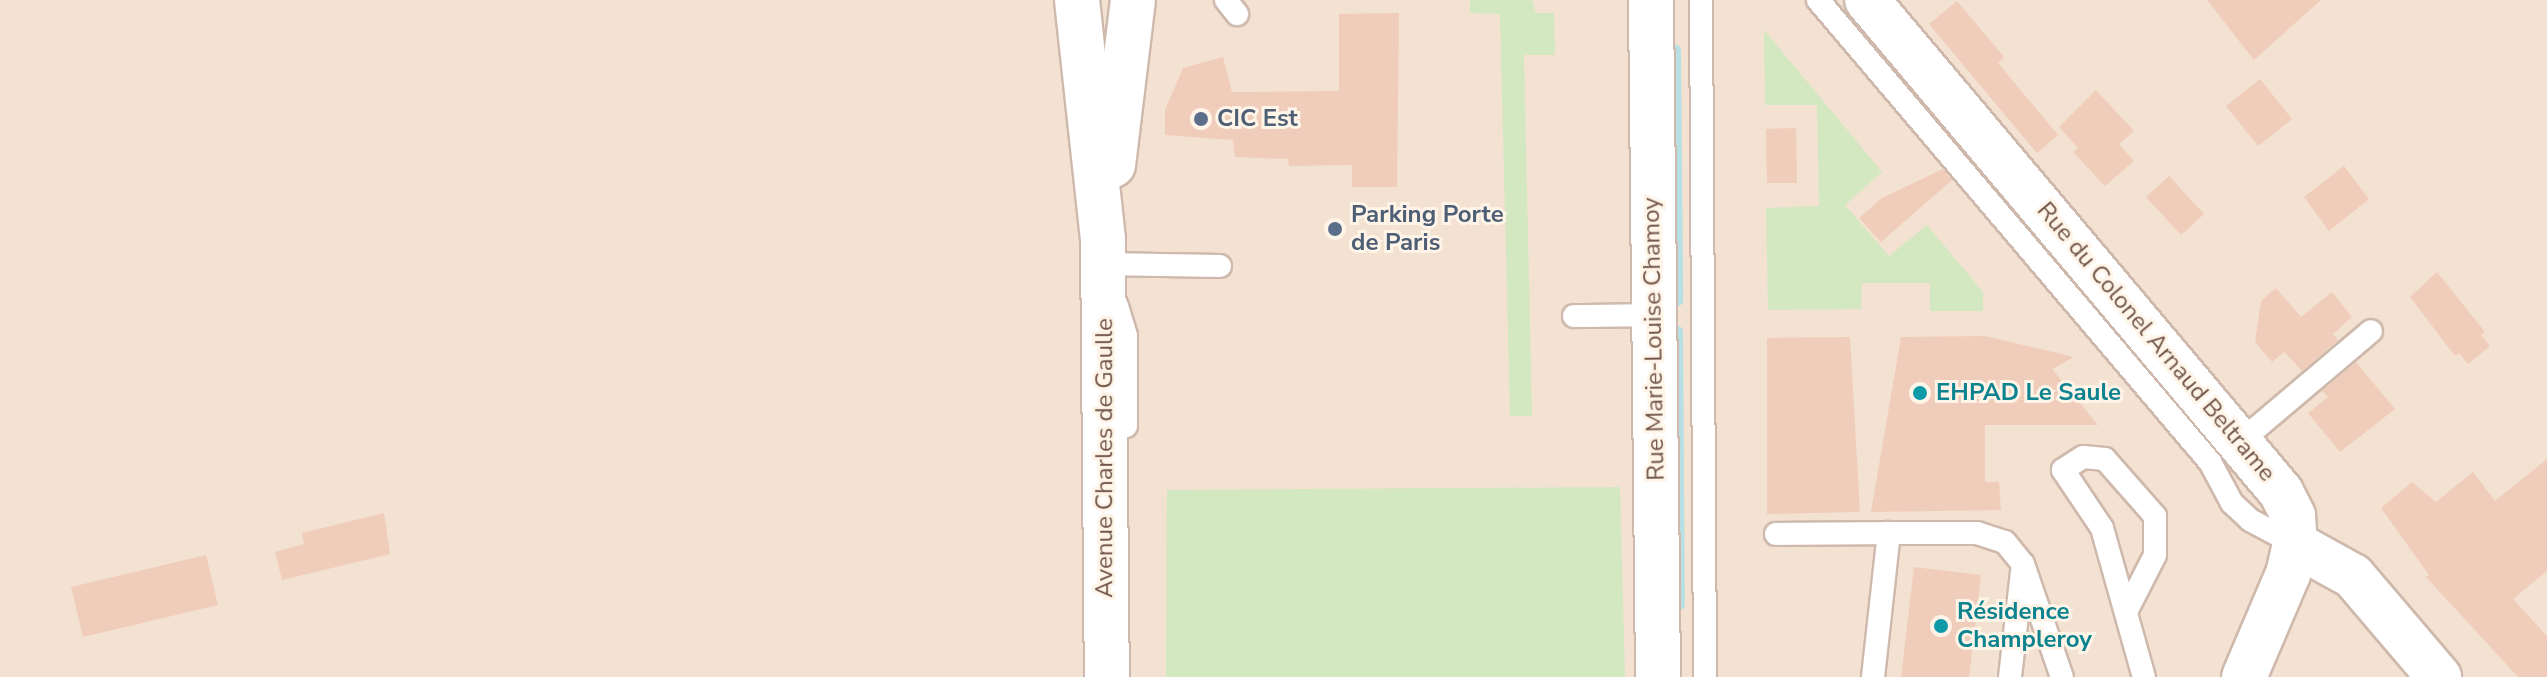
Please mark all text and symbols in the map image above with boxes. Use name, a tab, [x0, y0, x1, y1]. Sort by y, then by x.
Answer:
place label: CIC Est	[1217, 105, 1298, 133]
marker: CIC Est	[1192, 110, 1210, 128]
street label: Rue Marie-Louise Chamoy	[1637, 197, 1671, 481]
street label: Rue du Colonel Arnaud Beltrame	[2031, 197, 2281, 487]
place label: Parking Porte de Paris	[1351, 201, 1504, 257]
marker: Parking Porte de Paris	[1326, 220, 1344, 238]
street label: Avenue Charles de Gaulle	[1091, 318, 1119, 598]
place label: EHPAD Le Saule	[1936, 379, 2121, 407]
marker: EHPAD Le Saule	[1911, 384, 1929, 402]
place label: Résidence Champleroy	[1957, 598, 2092, 654]
marker: Résidence Champleroy	[1932, 617, 1950, 635]

